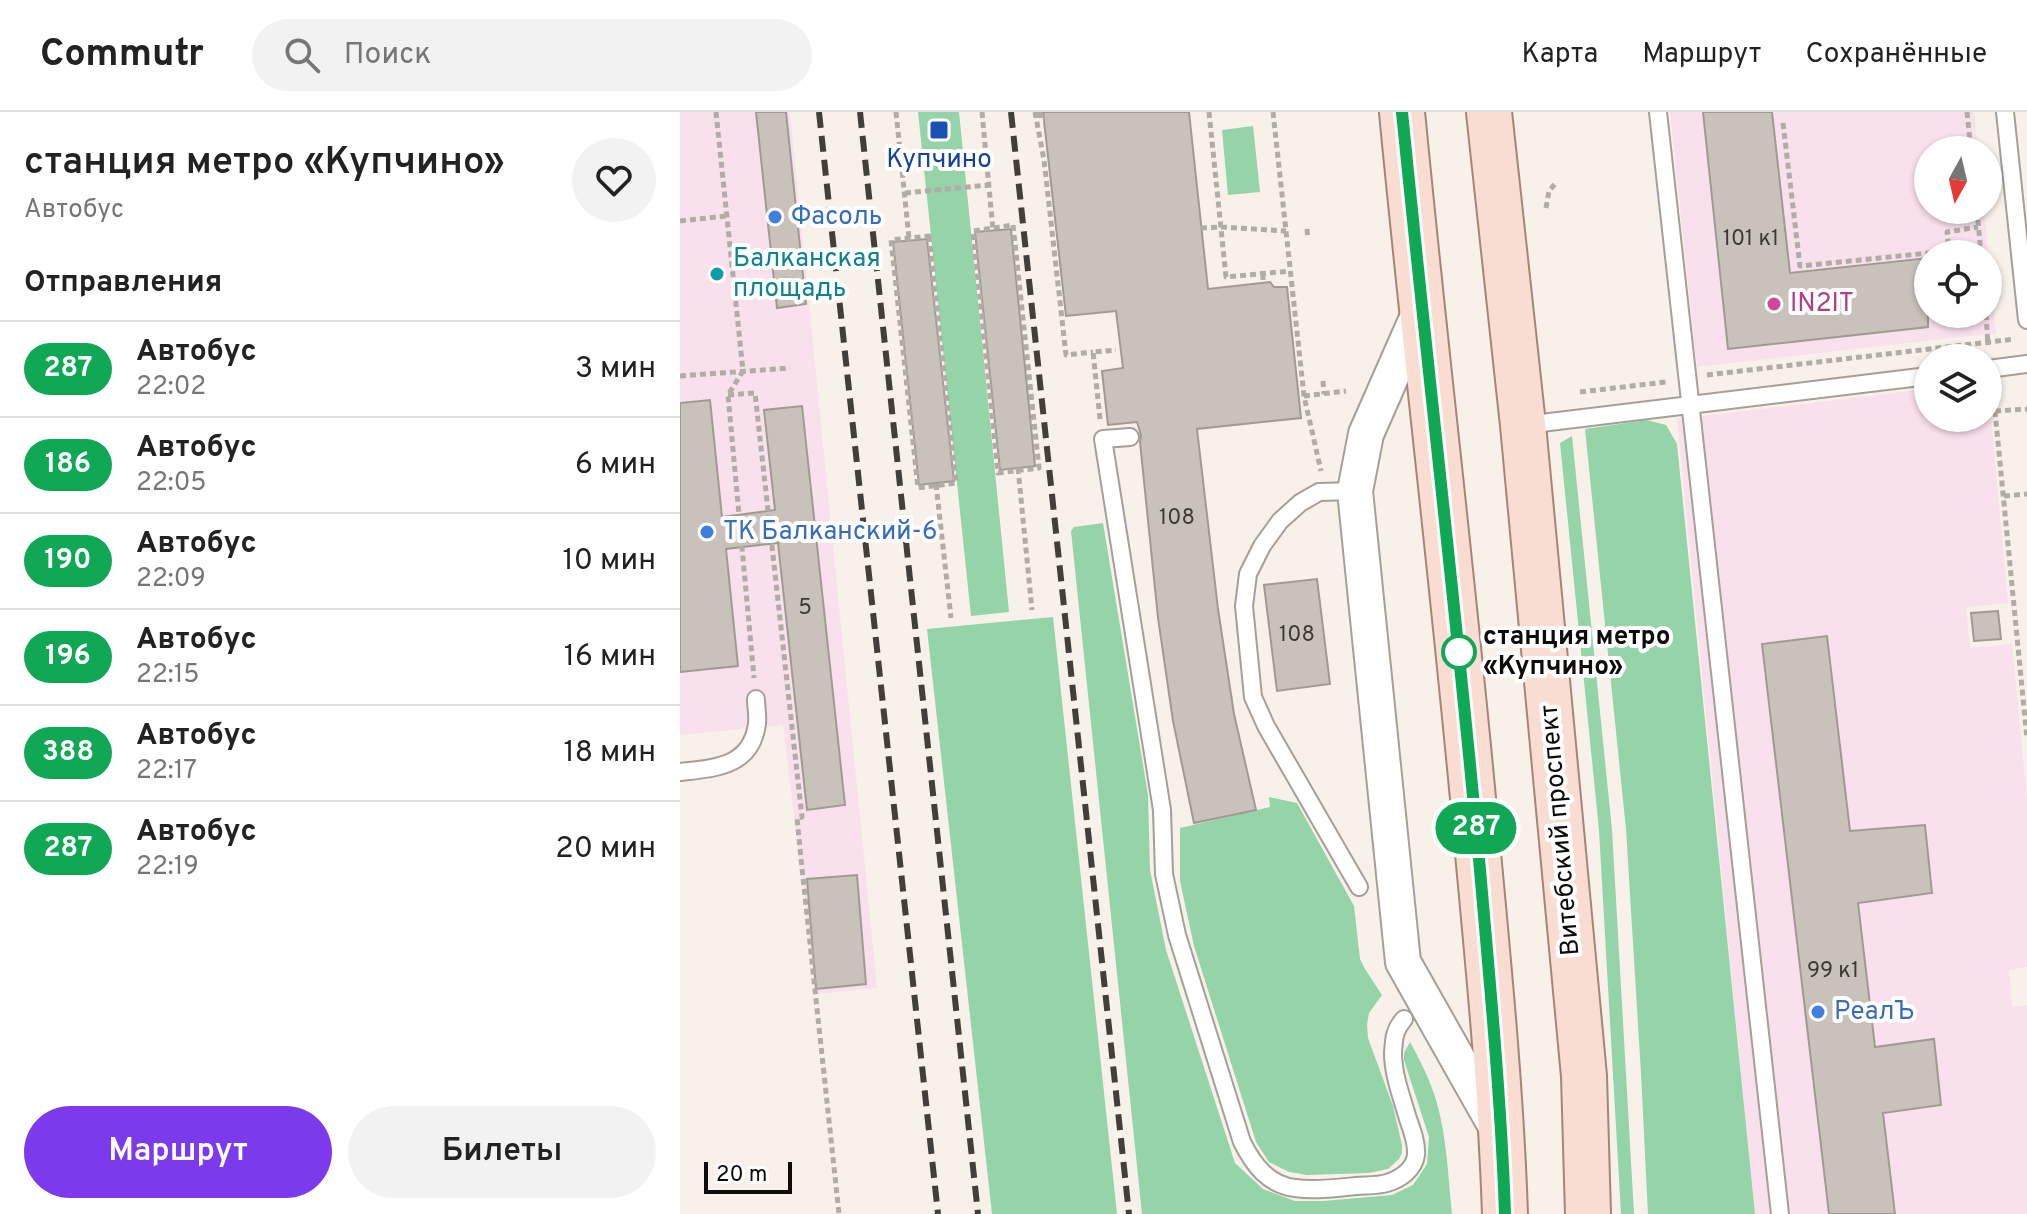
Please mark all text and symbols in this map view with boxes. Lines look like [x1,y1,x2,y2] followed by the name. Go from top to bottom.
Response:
[252,19,812,91] search box
[40,31,204,80] text: Commutr
[280,33,324,77] icon: search
[344,37,431,74] text: Поиск
[1522,37,1598,73] text: Карта
[1642,37,1761,73] text: Маршрут
[1805,37,1987,73] text: Сохранённые
[928,119,950,141] marker: Купчино
[1914,136,2002,224] north arrow
[1914,136,2002,432] map controls
[572,138,656,222] button: heart
[24,139,505,188] text: станция метро «Купчино»
[886,144,992,177] place label: Купчино
[24,194,124,227] text: Автобус
[791,201,882,234] place label: Фасоль
[766,208,784,226] marker: Фасоль
[1723,226,1779,253] house number: 101 к1
[1914,240,2002,328] button: locate
[733,243,881,306] place label: Балканская площадь
[24,265,222,302] text: Отправления
[708,265,726,283] marker: Балканская площадь
[1790,288,1854,321] place label: IN2IT
[1765,295,1783,313] marker: IN2IT
[136,334,257,371] text: Автобус
[1914,344,2002,432] button: layers
[43,351,93,387] text: 287
[575,351,656,388] text: 3 мин
[136,371,206,404] text: 22:02
[136,430,257,467] text: Автобус
[45,447,91,483] text: 186
[575,447,656,484] text: 6 мин
[136,467,207,500] text: 22:05
[1159,505,1195,532] house number: 108
[723,516,937,549] place label: ТК Балканский-6
[698,523,716,541] marker: ТК Балканский-6
[136,526,257,563] text: Автобус
[45,543,91,579] text: 190
[563,543,656,580] text: 10 мин
[136,563,206,596] text: 22:09
[798,595,812,622] house number: 5
[1483,621,1670,684] place label: станция метро «Купчино»
[136,622,257,659] text: Автобус
[1279,622,1315,649] house number: 108
[1442,635,1476,669] marker: станция метро «Купчино»
[45,639,91,675] text: 196
[564,639,656,676] text: 16 мин
[136,659,200,692] text: 22:15
[1534,703,1588,957] street label: Витебский проспект
[136,718,257,755] text: Автобус
[42,735,94,771] text: 388
[563,735,656,772] text: 18 мин
[136,755,197,788] text: 22:17
[1430,802,1522,854] line badge: 287
[1451,810,1501,846] text: 287
[136,814,257,851] text: Автобус
[43,831,93,867] text: 287
[555,831,656,868] text: 20 мин
[136,851,199,884] text: 22:19
[1807,958,1859,985] house number: 99 к1
[1834,996,1915,1029] place label: РеалЪ
[1809,1003,1827,1021] marker: РеалЪ
[24,1106,332,1198] button: Маршрут
[348,1106,656,1198] button: Билеты
[704,1158,792,1194] scale bar
[716,1162,767,1189] text: 20 m

